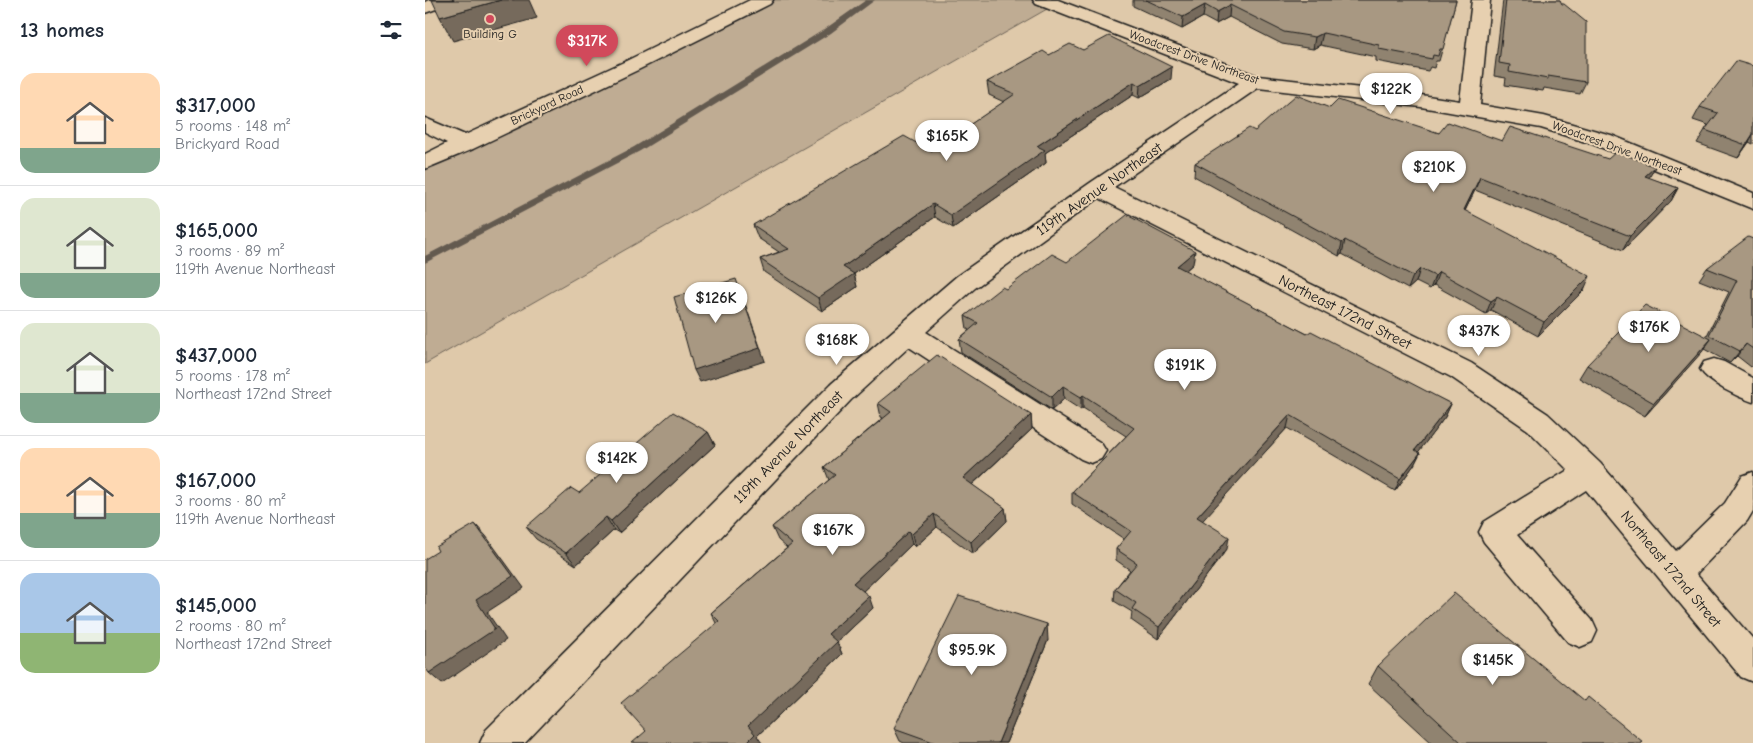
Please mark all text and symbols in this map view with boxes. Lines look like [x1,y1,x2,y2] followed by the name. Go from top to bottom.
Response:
[484,13,496,25] marker: Building G
[377,16,405,44] icon: filters
[20,18,104,42] text: 13 homes
[552,24,622,67] pin: $317K
[463,27,517,41] place label: Building G
[1127,27,1261,87] street label: Woodcrest Drive Northeast
[567,32,607,50] text: $317K
[1356,72,1426,115] pin: $122K
[1371,80,1411,98] text: $122K
[508,82,586,128] street label: Brickyard Road
[60,93,120,153] icon: home
[175,93,256,117] text: $317,000
[175,117,290,135] text: 5 rooms · 148 m²
[1550,118,1684,178] street label: Woodcrest Drive Northeast
[912,120,982,162] pin: $165K
[926,127,968,145] text: $165K
[175,135,280,153] text: Brickyard Road
[1033,138,1166,239] street label: 119th Avenue Northeast
[1399,150,1469,193] pin: $210K
[1413,158,1455,176] text: $210K
[60,218,120,278] icon: home
[175,218,258,242] text: $165,000
[175,242,284,260] text: 3 rooms · 89 m²
[175,260,335,278] text: 119th Avenue Northeast
[1276,271,1415,354] street label: Northeast 172nd Street
[681,282,751,324] pin: $126K
[695,289,737,307] text: $126K
[1614,310,1684,353] pin: $176K
[1444,314,1514,357] pin: $437K
[1629,318,1669,336] text: $176K
[1458,322,1500,340] text: $437K
[802,324,872,366] pin: $168K
[816,331,858,349] text: $168K
[60,343,120,403] icon: home
[175,343,257,367] text: $437,000
[1150,348,1220,391] pin: $191K
[1165,356,1205,374] text: $191K
[175,367,290,385] text: 5 rooms · 178 m²
[175,385,331,403] text: Northeast 172nd Street
[730,386,847,507] street label: 119th Avenue Northeast
[582,442,652,484] pin: $142K
[597,449,637,467] text: $142K
[60,468,120,528] icon: home
[175,468,256,492] text: $167,000
[175,492,285,510] text: 3 rooms · 80 m²
[1617,507,1725,631] street label: Northeast 172nd Street
[175,510,335,528] text: 119th Avenue Northeast
[798,514,868,556] pin: $167K
[813,521,853,539] text: $167K
[60,593,120,653] icon: home
[175,593,257,617] text: $145,000
[175,617,286,635] text: 2 rooms · 80 m²
[931,634,1013,676] pin: $95.9K
[175,635,331,653] text: Northeast 172nd Street
[949,641,995,659] text: $95.9K
[1458,644,1528,686] pin: $145K
[1473,651,1513,669] text: $145K

